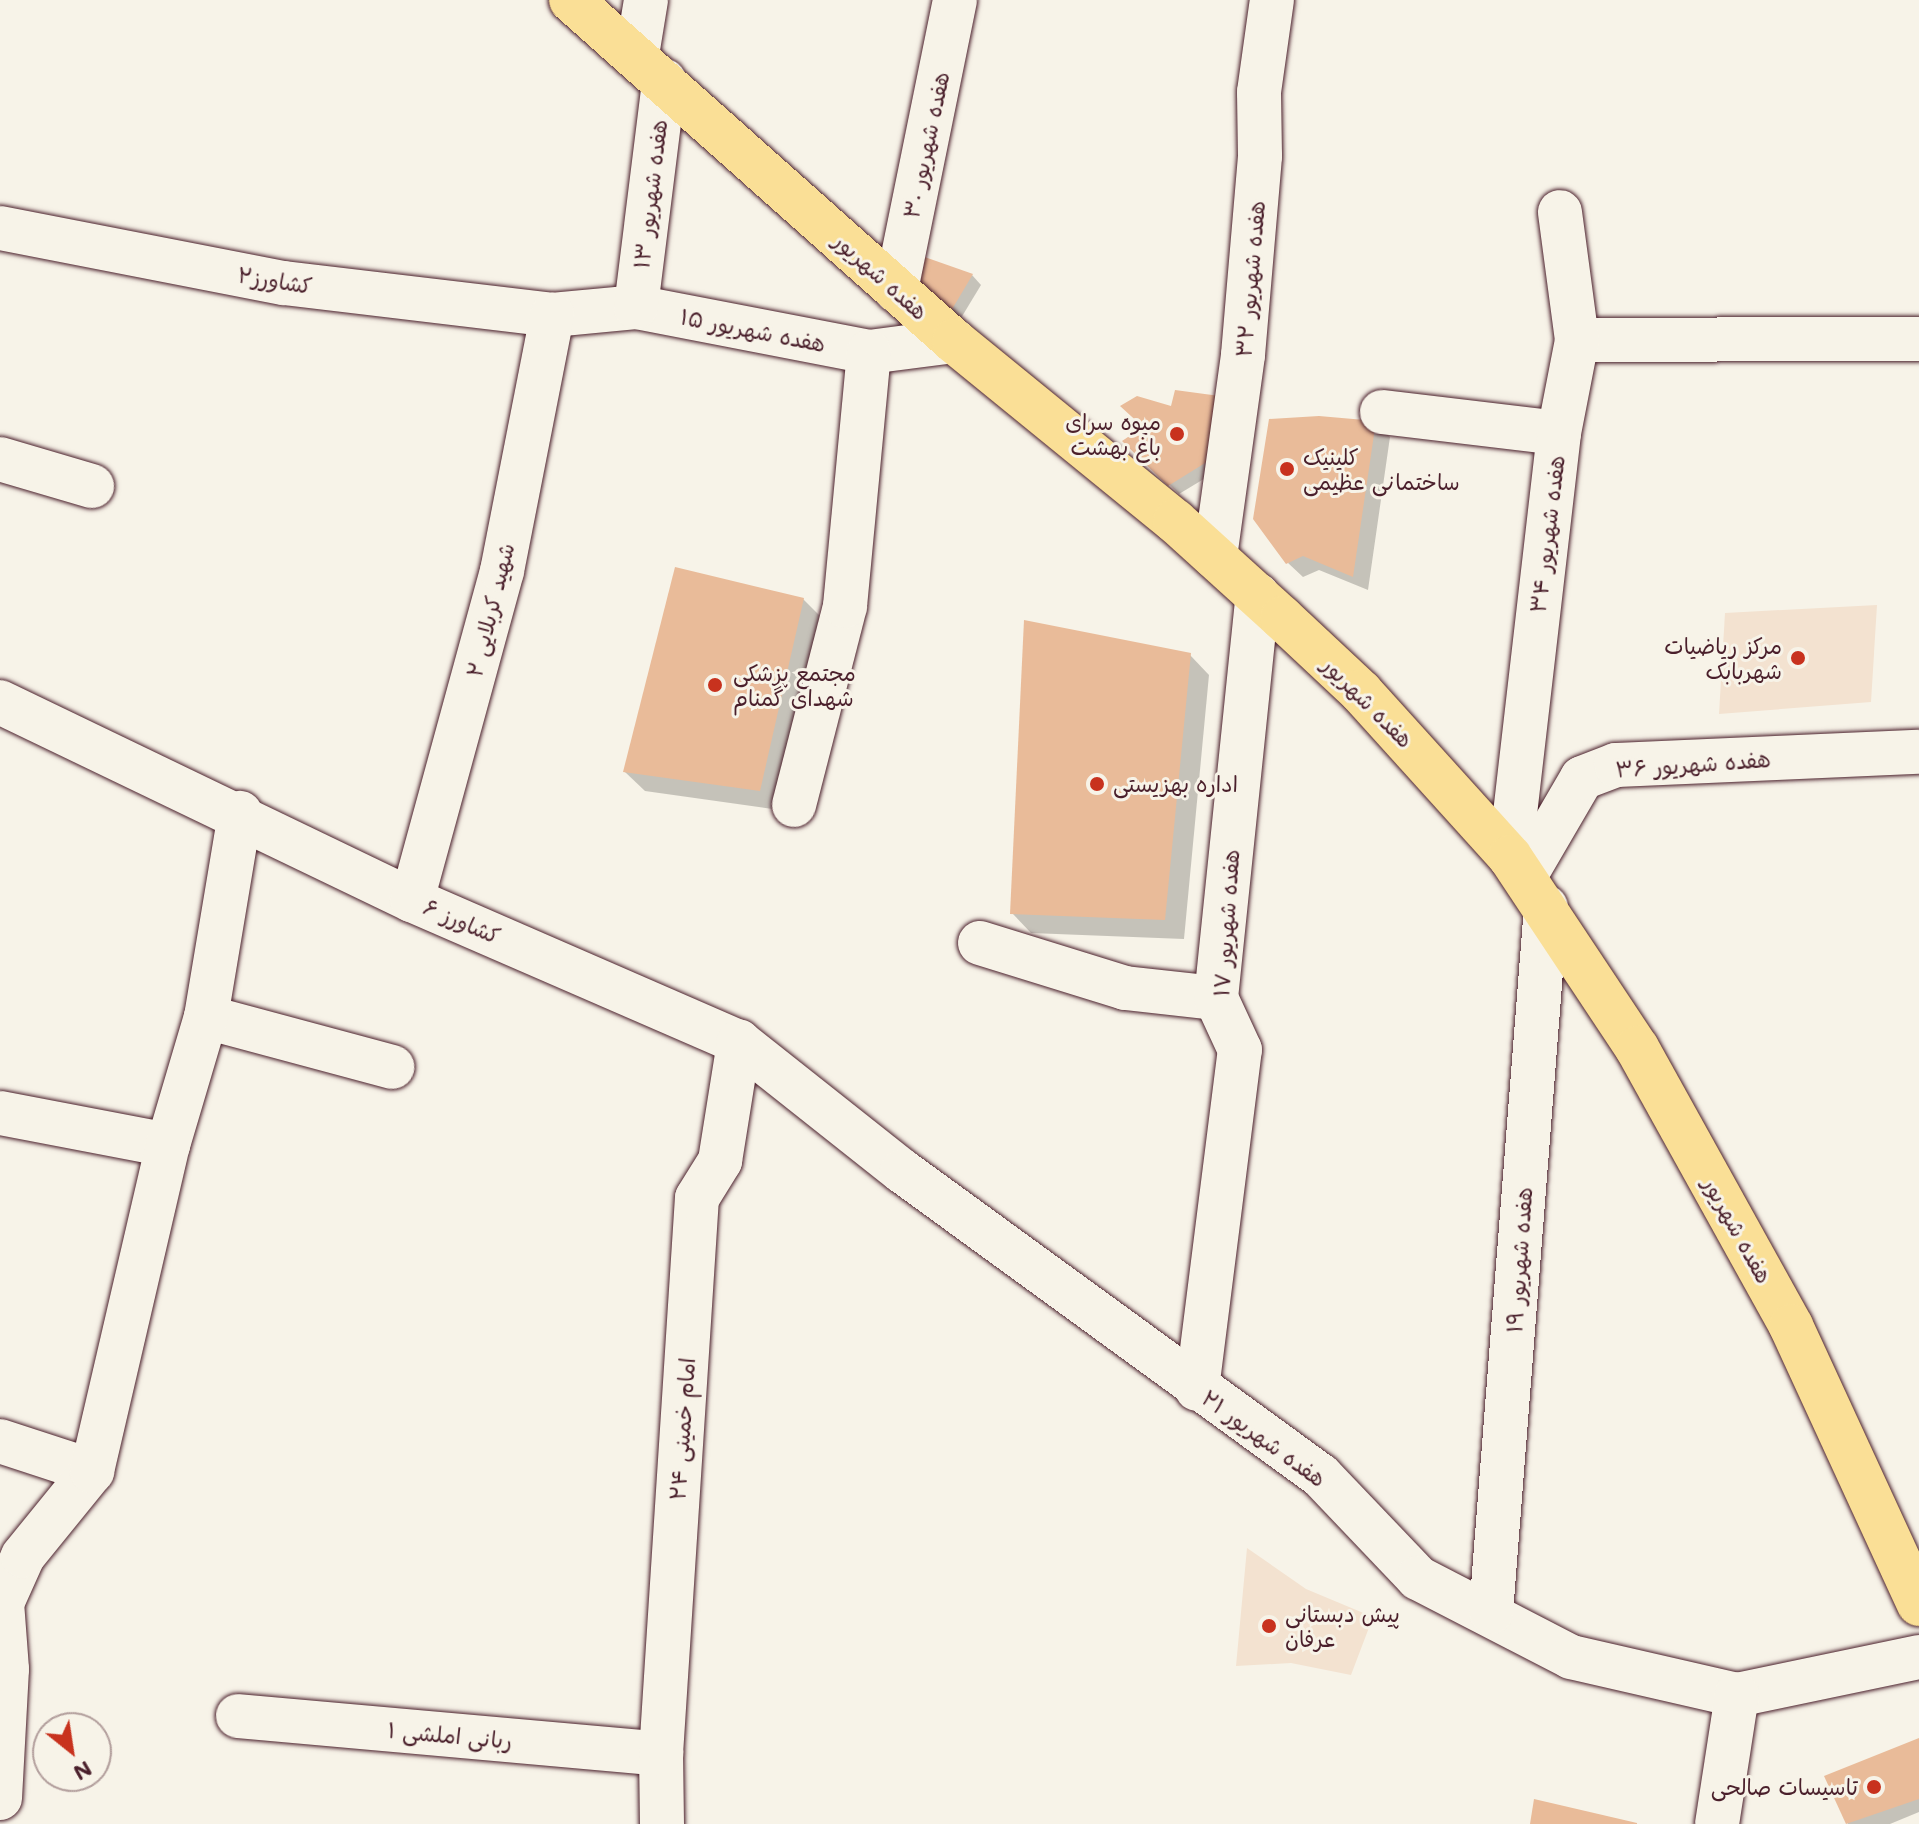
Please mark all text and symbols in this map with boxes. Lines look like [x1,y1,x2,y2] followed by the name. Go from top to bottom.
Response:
[898,69,954,221] street label: هفده شهریور ۳۰
[628,118,672,270] street label: هفده شهریور ۱۳
[1230,200,1270,358] street label: هفده شهریور ۳۲
[829,227,933,325] street label: هفده شهریور
[236,261,314,299] street label: کشاورز۲
[678,303,828,357] street label: هفده شهریور ۱۵
[1065,408,1161,460] place label: میوه سرای باغ بهشت
[1168,425,1186,443] marker: میوه سرای باغ بهشت
[1303,443,1460,494] place label: کلینیک ساختمانی عظیمی
[1524,454,1570,614] street label: هفده شهریور ۳۴
[1278,460,1296,478] marker: کلینیک ساختمانی عظیمی
[461,540,519,680] street label: شهید کربلایی ۲
[1664,632,1782,684] place label: مرکز ریاضیات شهربابک
[1789,649,1807,667] marker: مرکز ریاضیات شهربابک
[1317,651,1419,753] street label: هفده شهریور
[733,659,856,710] place label: مجتمع پزشکی شهدای گمنام
[704,674,726,696] marker: مجتمع پزشکی شهدای گمنام
[1614,745,1772,783] street label: هفده شهریور ۳۶
[1113,771,1238,797] place label: اداره بهزیستی
[1088,775,1106,793] marker: اداره بهزیستی
[1208,848,1244,998] street label: هفده شهریور ۱۷
[420,893,504,949] street label: کشاورز ۶
[1698,1172,1778,1288] street label: هفده شهریور
[1501,1186,1537,1334] street label: هفده شهریور ۱۹
[664,1357,700,1501] street label: امام خمینی ۲۴
[1197,1384,1331,1492] street label: هفده شهریور ۲۱
[1285,1600,1400,1652] place label: پیش دبستانی عرفان
[1260,1617,1278,1635] marker: پیش دبستانی عرفان
[32,1712,112,1792] north arrow
[387,1716,513,1754] street label: ربانی املشی ۱
[69,1755,98,1788] text: N
[1711,1774,1858,1800] place label: تاسیسات صالحی
[1865,1778,1883,1796] marker: تاسیسات صالحی

